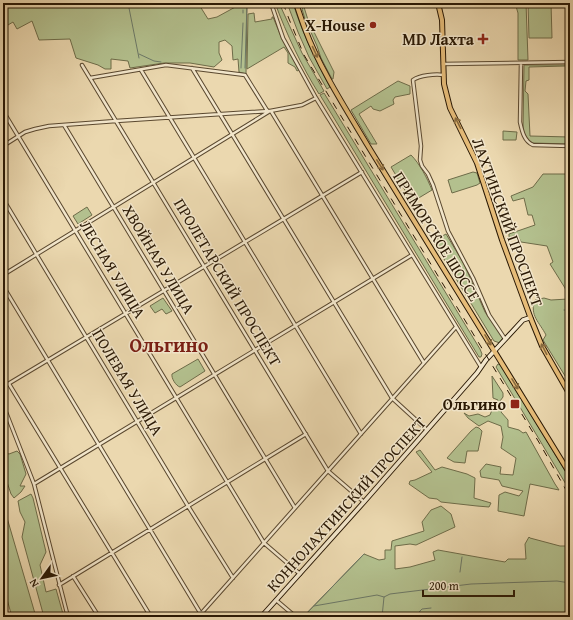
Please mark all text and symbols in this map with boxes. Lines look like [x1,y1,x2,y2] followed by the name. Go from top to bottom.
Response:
[306,13,365,37] place label: X-House
[368,20,378,30] marker: X-House
[402,27,475,51] place label: MD Лахта
[477,33,489,45] marker: MD Лахта
[312,46,320,58] one-way arrow
[453,118,461,130] one-way arrow
[466,134,550,310] street label: ЛАХТИНСКИЙ ПРОСПЕКТ
[376,159,384,170] one-way arrow
[387,166,487,306] street label: ПРИМОРСКОЕ ШОССЕ
[168,193,288,371] street label: ПРОЛЕТАРСКИЙ ПРОСПЕКТ
[117,200,201,318] street label: ХВОЙНАЯ УЛИЦА
[74,215,152,323] street label: ЛЕСНАЯ УЛИЦА
[87,324,170,440] street label: ПОЛЕВАЯ УЛИЦА
[130,330,209,359] district label: Ольгино
[484,334,492,346] one-way arrow
[540,343,547,355] one-way arrow
[511,378,519,390] one-way arrow
[443,392,506,416] place label: Ольгино
[509,398,521,410] marker: Ольгино
[261,411,431,597] street label: КОННОЛАХТИНСКИЙ ПРОСПЕКТ
[22,558,62,598] north arrow
[423,572,514,598] scale bar
[25,575,42,591] text: N
[429,577,459,594] text: 200 m

